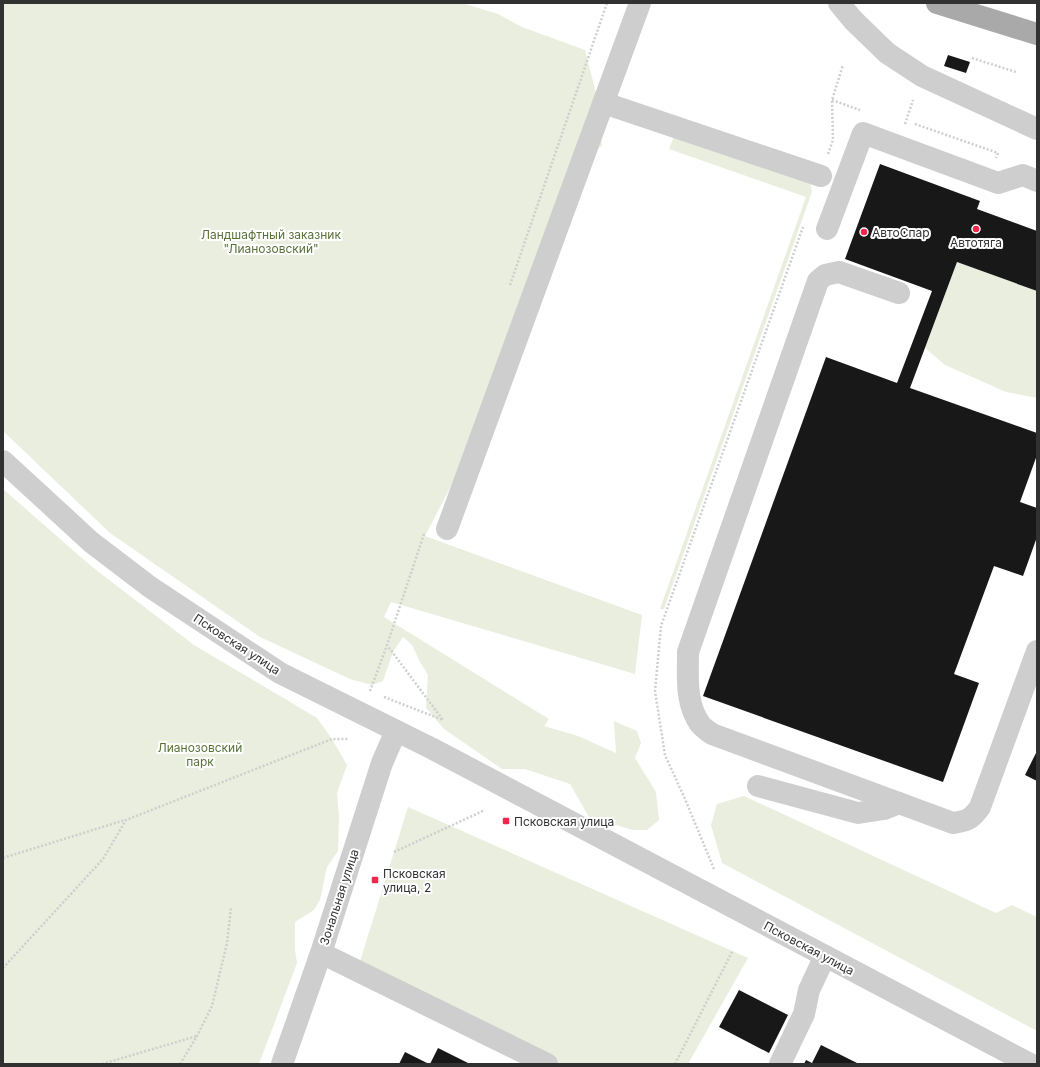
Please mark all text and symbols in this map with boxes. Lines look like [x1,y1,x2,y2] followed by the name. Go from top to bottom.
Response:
[971,224,981,234] marker: Автотяга
[872,225,930,240] place label: АвтоСпар
[201,227,341,256] park label: Ландшафтный заказник "Лианозовский"
[859,227,869,237] marker: АвтоСпар
[950,235,1002,250] place label: Автотяга
[191,610,283,678] street label: Псковская улица
[158,740,242,769] park label: Лианозовский парк
[514,814,614,829] place label: Псковская улица
[501,816,511,826] marker: Псковская улица
[316,847,362,947] street label: Зональная улица
[383,866,446,895] place label: Псковская улица, 2
[370,875,380,885] marker: Псковская улица, 2
[761,918,857,978] street label: Псковская улица

